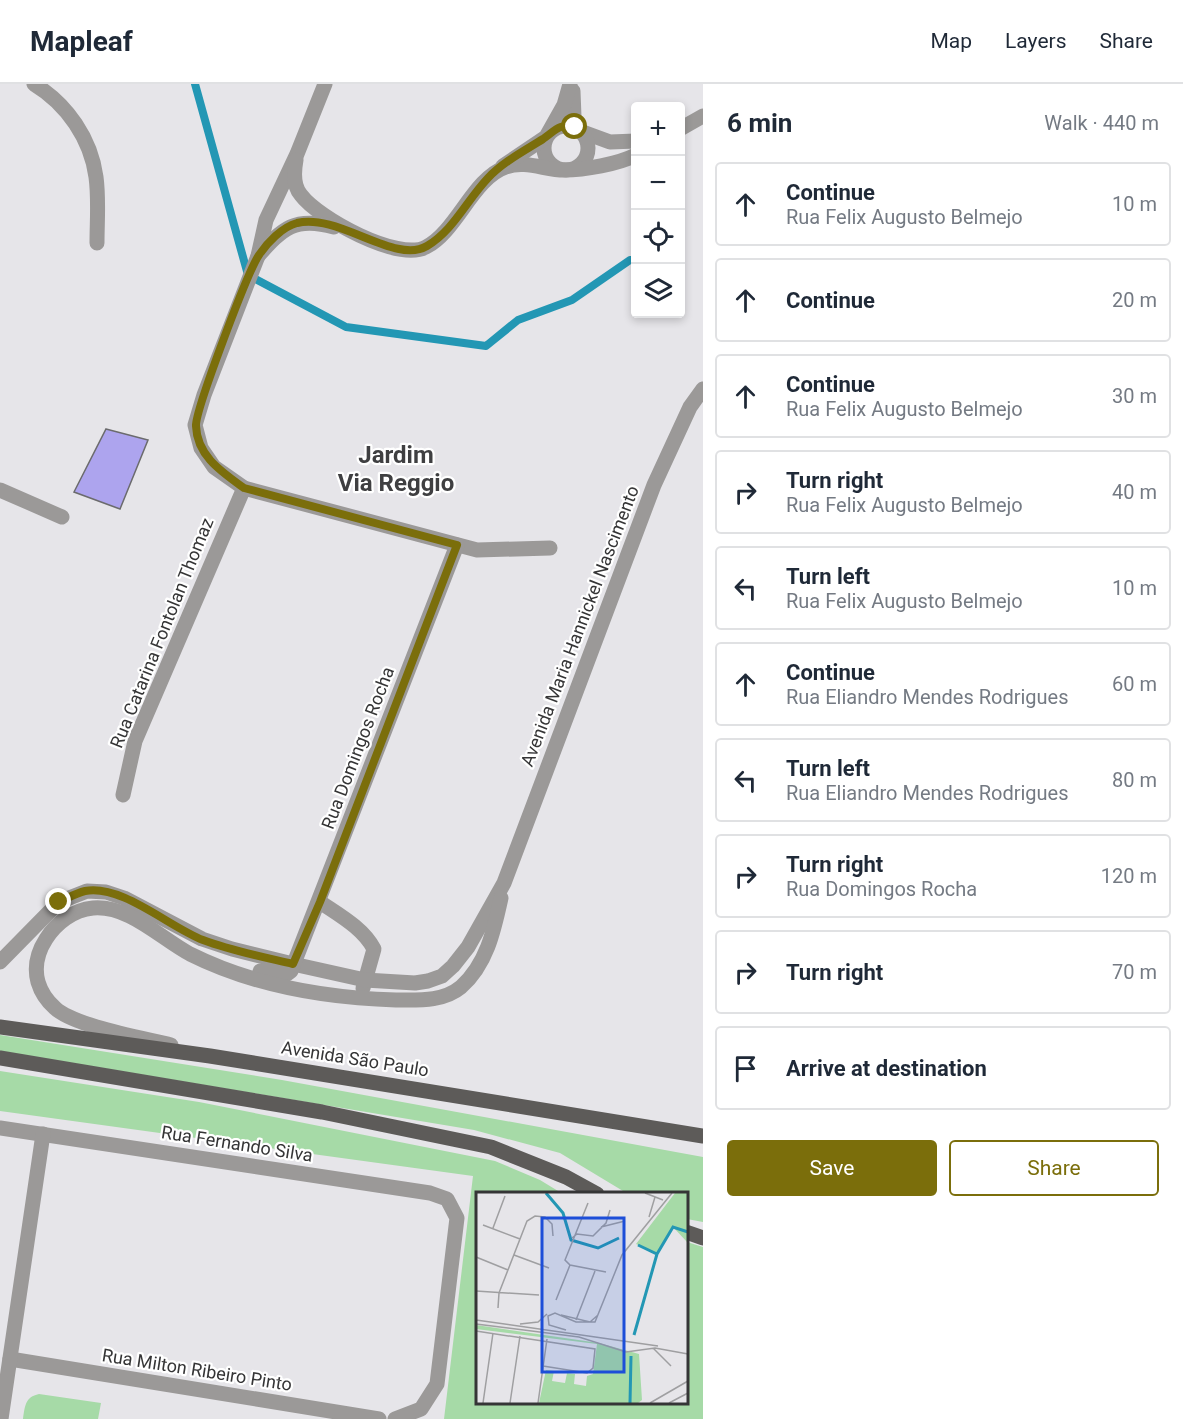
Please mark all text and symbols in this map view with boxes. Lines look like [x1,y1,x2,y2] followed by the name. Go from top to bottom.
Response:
[30,25,133,58] text: Mapleaf
[930,29,972,53] text: Map
[1005,29,1066,53] text: Layers
[1099,29,1153,53] text: Share
[631,102,685,318] map controls
[631,102,685,156] button: +
[727,108,792,138] text: 6 min
[1044,111,1159,135] text: Walk · 440 m
[561,113,587,139] route start
[631,156,685,210] button: −
[786,180,875,205] text: Continue
[729,188,762,221] icon: ahead
[1112,192,1157,216] text: 10 m
[786,205,1023,229] text: Rua Felix Augusto Belmejo
[631,210,685,264] button: locate
[631,264,685,318] button: layers
[729,284,762,317] icon: ahead
[786,288,875,313] text: Continue
[1112,288,1157,312] text: 20 m
[786,372,875,397] text: Continue
[729,380,762,413] icon: ahead
[1112,384,1157,408] text: 30 m
[786,397,1023,421] text: Rua Felix Augusto Belmejo
[338,441,454,497] district label: Jardim Via Reggio
[786,468,883,493] text: Turn right
[729,476,762,509] icon: right
[1112,480,1157,504] text: 40 m
[516,482,643,769] street label: Avenida Maria Hannickel Nascimento
[786,493,1023,517] text: Rua Felix Augusto Belmejo
[106,514,218,751] street label: Rua Catarina Fontolan Thomaz
[786,564,870,589] text: Turn left
[729,572,762,605] icon: left
[1112,576,1157,600] text: 10 m
[786,589,1023,613] text: Rua Felix Augusto Belmejo
[786,660,875,685] text: Continue
[317,664,398,832] street label: Rua Domingos Rocha
[729,668,762,701] icon: ahead
[1112,672,1157,696] text: 60 m
[786,685,1069,709] text: Rua Eliandro Mendes Rodrigues
[786,756,870,781] text: Turn left
[729,764,762,797] icon: left
[1112,768,1157,792] text: 80 m
[786,781,1069,805] text: Rua Eliandro Mendes Rodrigues
[786,852,883,877] text: Turn right
[729,860,762,893] icon: right
[1101,864,1157,888] text: 120 m
[786,877,977,901] text: Rua Domingos Rocha
[45,888,71,914] route end
[729,956,762,989] icon: right
[786,960,883,985] text: Turn right
[1112,960,1157,984] text: 70 m
[280,1036,430,1081] street label: Avenida São Paulo
[729,1052,762,1085] icon: arrive
[786,1056,987,1081] text: Arrive at destination
[160,1121,314,1166] street label: Rua Fernando Silva
[727,1140,937,1196] button: Save
[949,1140,1159,1196] button: Share
[476,1192,688,1404] inset map
[101,1344,294,1395] street label: Rua Milton Ribeiro Pinto

